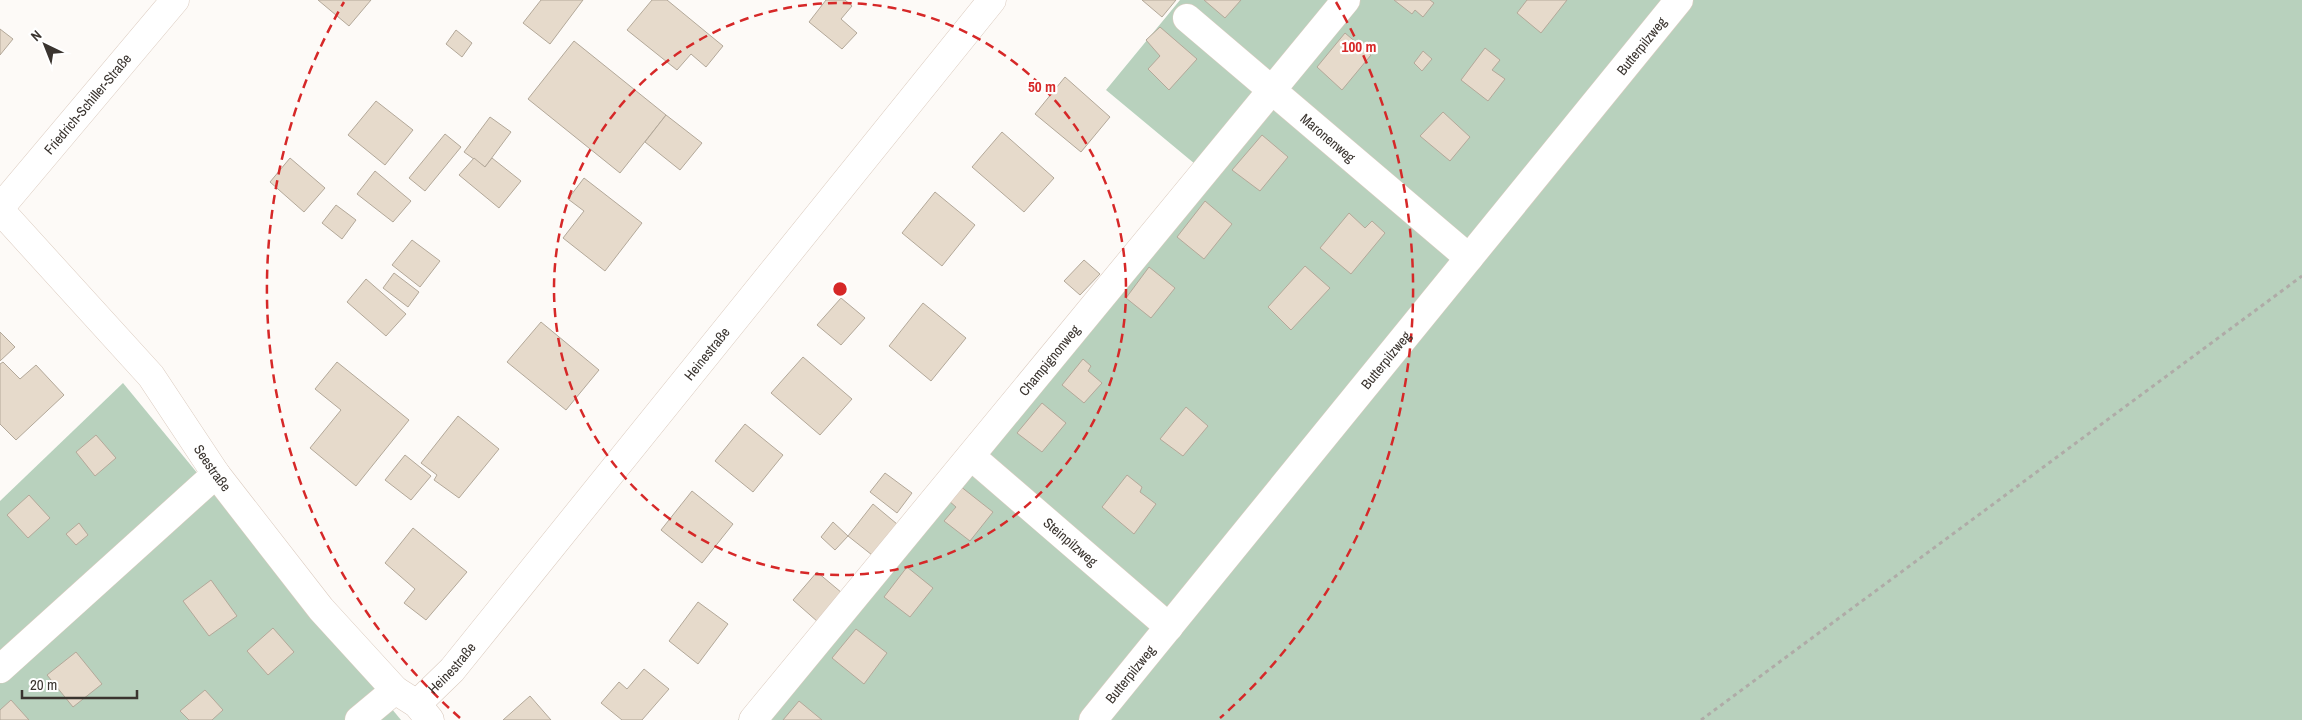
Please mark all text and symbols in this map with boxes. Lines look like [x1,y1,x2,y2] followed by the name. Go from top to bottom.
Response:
[1613,13,1671,79] street label: Butterpilzweg
[20,20,70,70] north arrow
[27,26,45,45] text: N
[1342,36,1376,57] text: 100 m
[40,50,135,158] street label: Friedrich-Schiller-Straße
[1028,76,1056,97] text: 50 m
[1297,110,1359,167] street label: Maronenweg
[831,280,849,298] centre of rings
[1015,321,1084,400] street label: Champignonweg
[680,323,734,384] street label: Heinestraße
[1357,327,1415,393] street label: Butterpilzweg
[190,441,235,495] street label: Seestraße
[1040,514,1102,571] street label: Steinpilzweg
[424,639,480,698] street label: Heinestraße
[1101,641,1160,707] street label: Butterpilzweg
[22,668,138,700] scale bar
[30,674,57,695] text: 20 m

